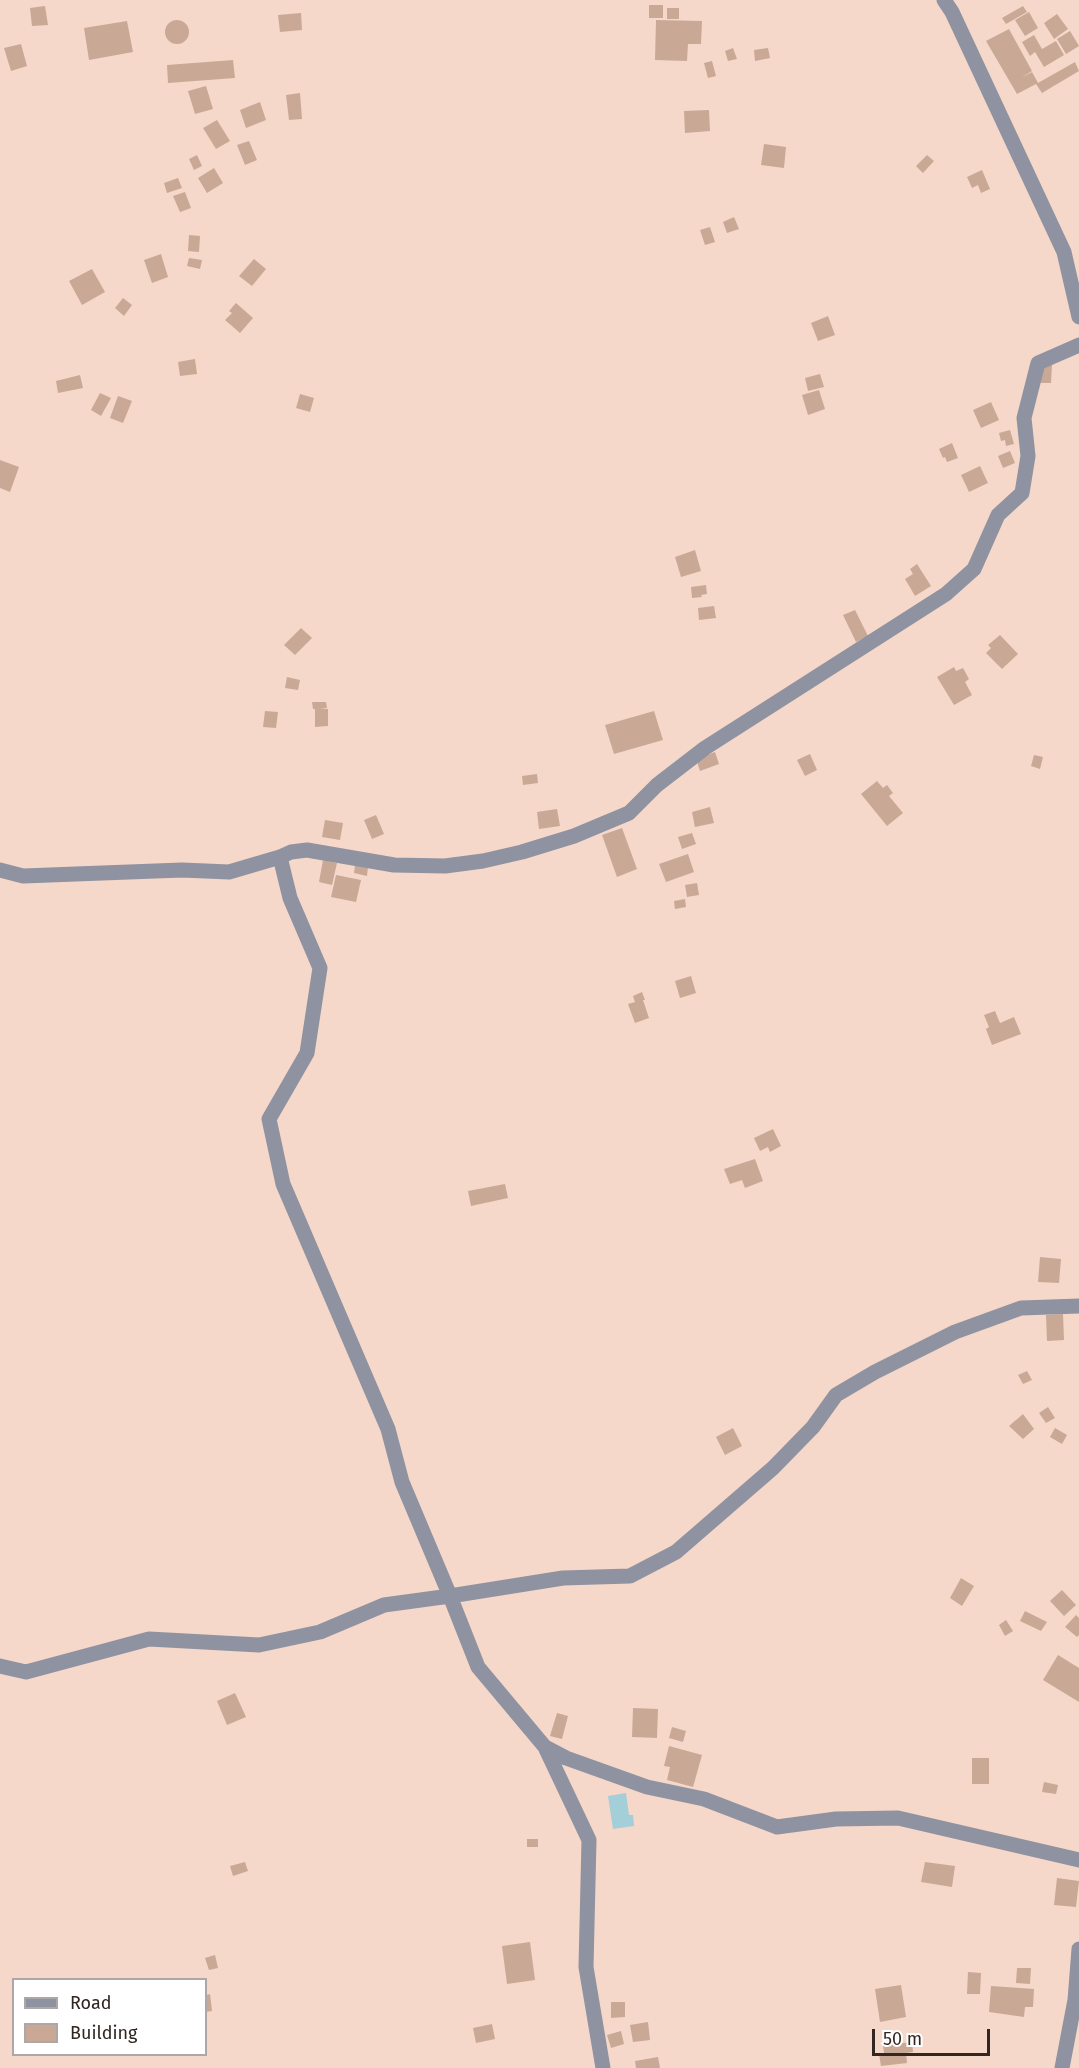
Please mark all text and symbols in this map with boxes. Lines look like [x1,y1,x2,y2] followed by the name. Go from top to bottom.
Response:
[12,1978,207,2056] legend
[70,1992,112,2014] text: Road
[875,2017,994,2055] scale bar
[70,2022,137,2044] text: Building
[883,2028,922,2050] text: 50 m

